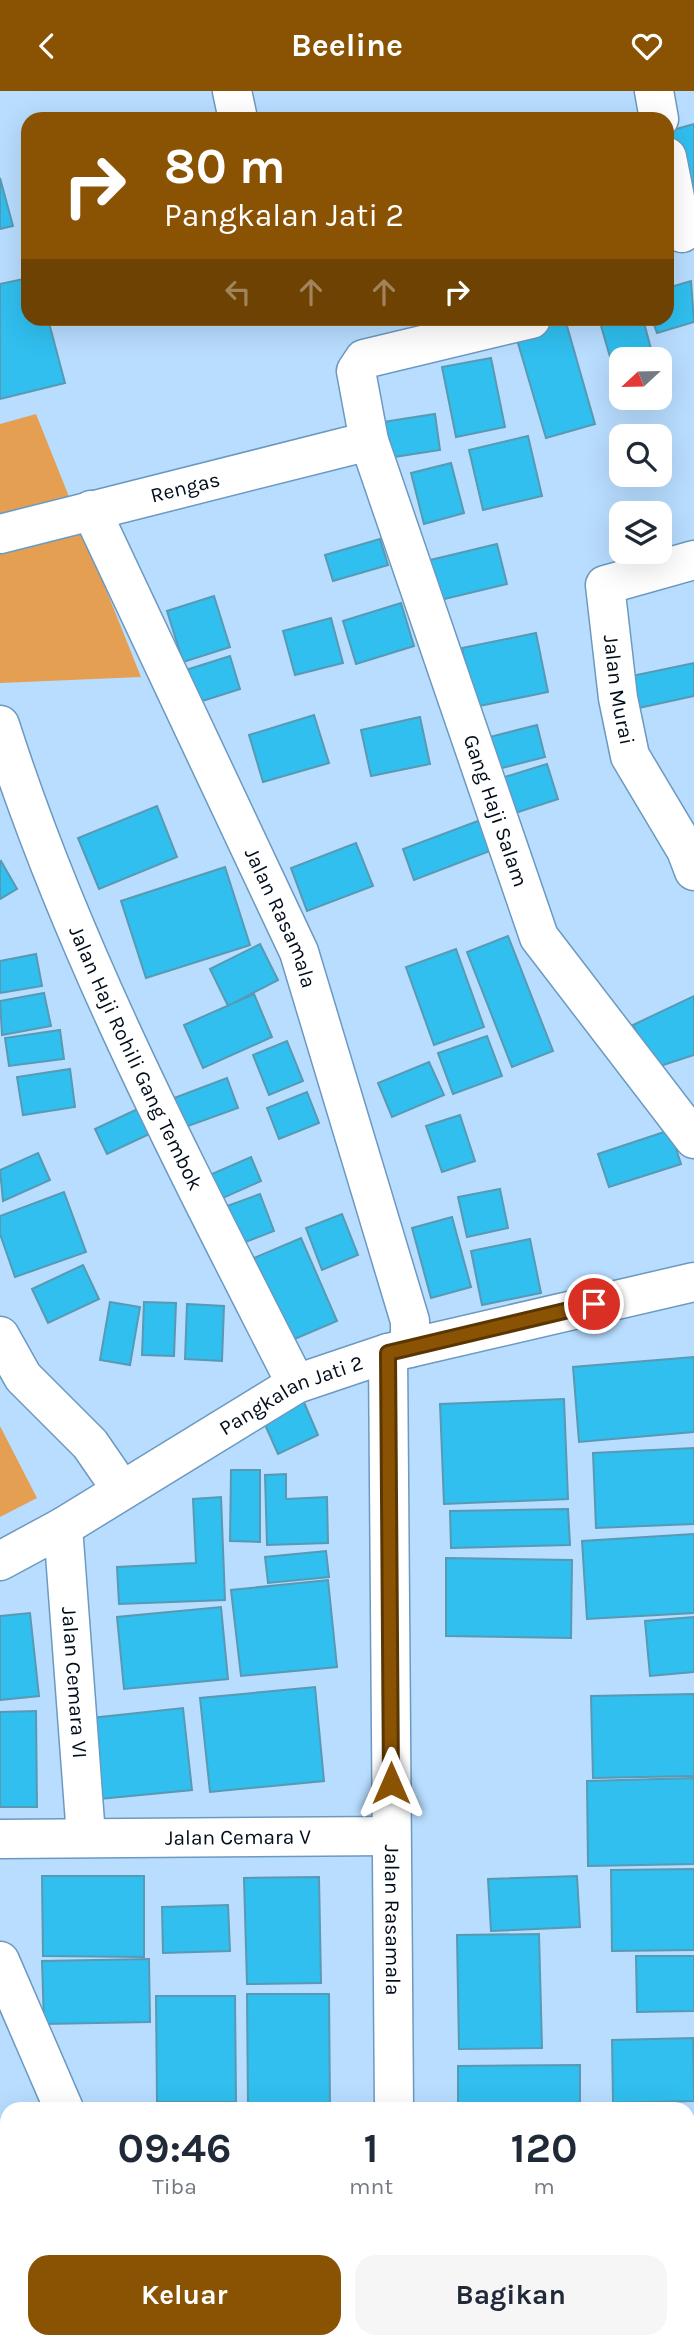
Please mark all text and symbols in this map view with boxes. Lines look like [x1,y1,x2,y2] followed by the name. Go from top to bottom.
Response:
[28,27,66,65] icon: back
[291,27,403,64] text: Beeline
[628,27,666,65] icon: heart
[164,138,286,195] text: 80 m
[49,140,140,231] icon: right
[164,197,404,234] text: Pangkalan Jati 2
[219,273,257,311] icon: left
[292,273,330,311] icon: ahead
[365,273,403,311] icon: ahead
[438,273,476,311] icon: right
[609,347,672,409] north arrow
[609,347,672,564] map controls
[609,424,672,487] button: search
[148,467,222,508] street label: Rengas
[609,501,672,564] button: layers
[599,633,639,747] street label: Jalan Murai
[458,731,533,890] street label: Gang Haji Salam
[240,844,321,991] street label: Jalan Rasamala
[64,922,208,1194] street label: Jalan Haji Rohili Gang Tembok
[564,1274,624,1334] pin
[575,1285,613,1323] icon: arrive
[215,1350,366,1440] street label: Pangkalan Jati 2
[57,1606,92,1759] street label: Jalan Cemara VI
[354,1746,428,1820] position arrow
[165,1825,311,1850] street label: Jalan Cemara V
[380,1844,405,1996] street label: Jalan Rasamala
[118,2123,232,2173] text: 09:46
[364,2123,379,2173] text: 1
[511,2123,578,2173] text: 120
[152,2173,197,2200] text: Tiba
[349,2173,393,2200] text: mnt
[533,2173,555,2200] text: m
[28,2255,341,2335] button: Keluar
[355,2255,667,2335] button: Bagikan

